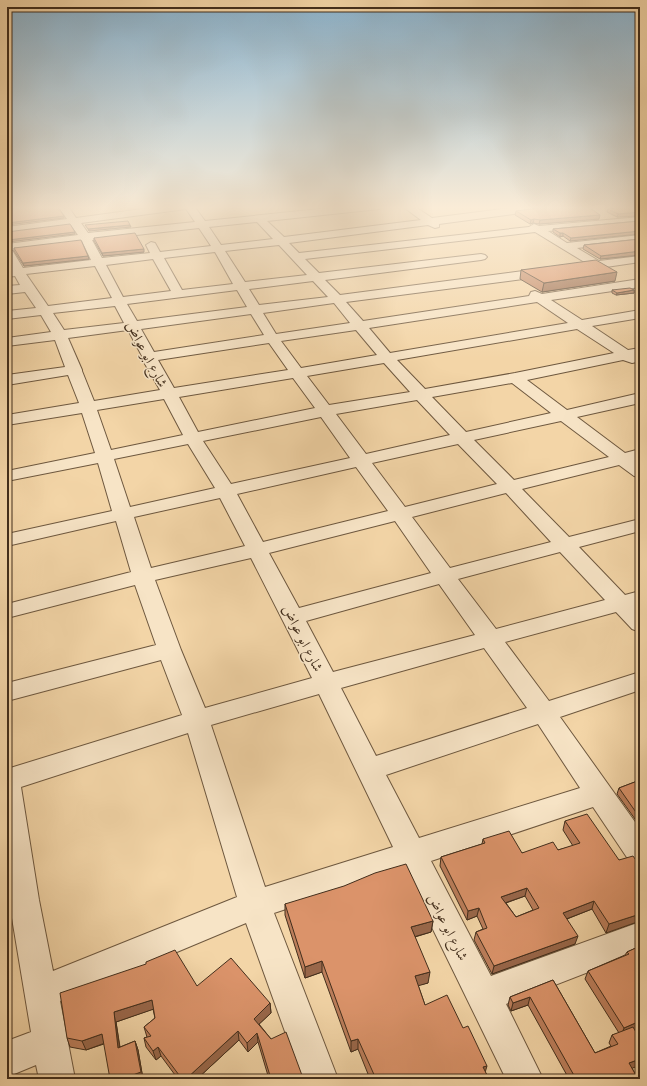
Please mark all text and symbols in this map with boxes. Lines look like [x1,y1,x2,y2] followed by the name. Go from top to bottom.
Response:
[119,317,173,392] street label: شارع ابو عواض
[276,601,328,676] street label: شارع ابو عواض
[421,890,473,965] street label: شارع ابو عواض

